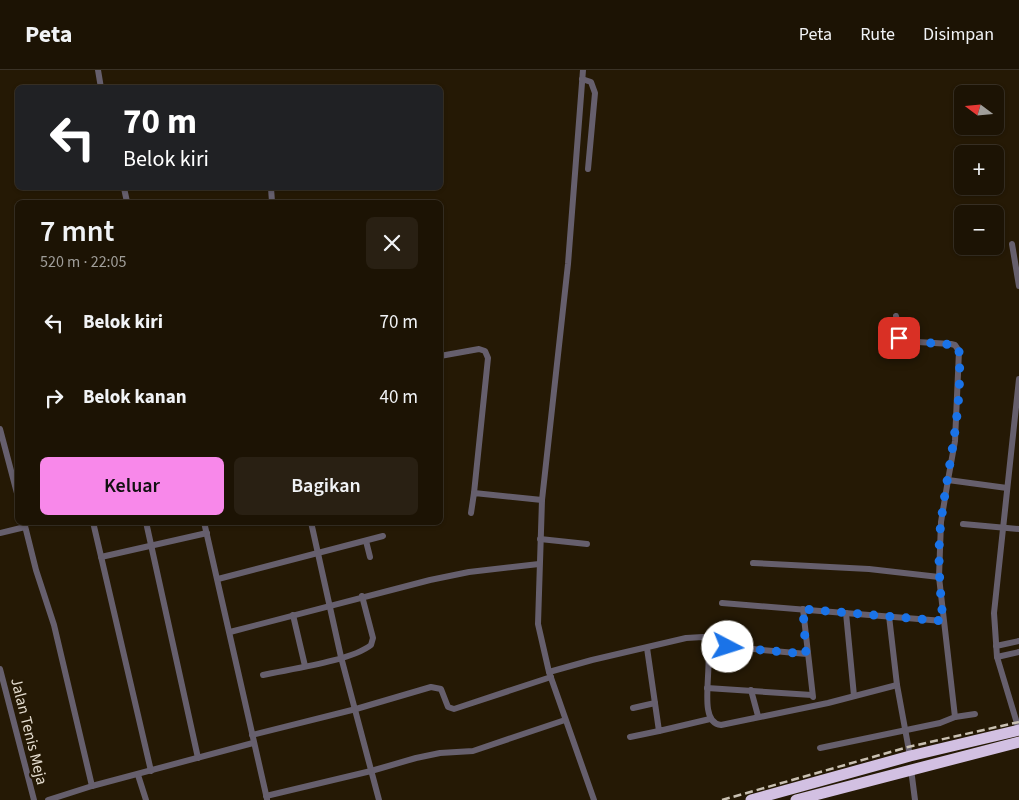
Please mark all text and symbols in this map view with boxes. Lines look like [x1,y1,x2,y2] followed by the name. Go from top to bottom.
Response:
[25,17,72,52] text: Peta
[799,22,832,47] text: Peta
[860,22,895,47] text: Rute
[923,22,994,47] text: Disimpan
[954,85,1004,135] north arrow
[954,85,1004,255] map controls
[123,97,197,147] text: 70 m
[40,105,105,170] icon: left
[123,143,209,175] text: Belok kiri
[954,145,1004,195] button: +
[954,205,1004,255] button: −
[40,210,114,253] text: 7 mnt
[366,217,418,269] button: close
[40,251,127,273] text: 520 m · 22:05
[40,309,68,337] icon: left
[83,309,163,336] text: Belok kiri
[380,309,418,336] text: 70 m
[878,317,920,359] pin
[885,324,913,352] icon: arrive
[40,384,68,412] icon: right
[83,384,187,411] text: Belok kanan
[380,384,418,411] text: 40 m
[40,457,224,515] button: Keluar
[234,457,418,515] button: Bagikan
[701,620,753,672] position arrow
[5,675,53,787] street label: Jalan Tenis Meja

